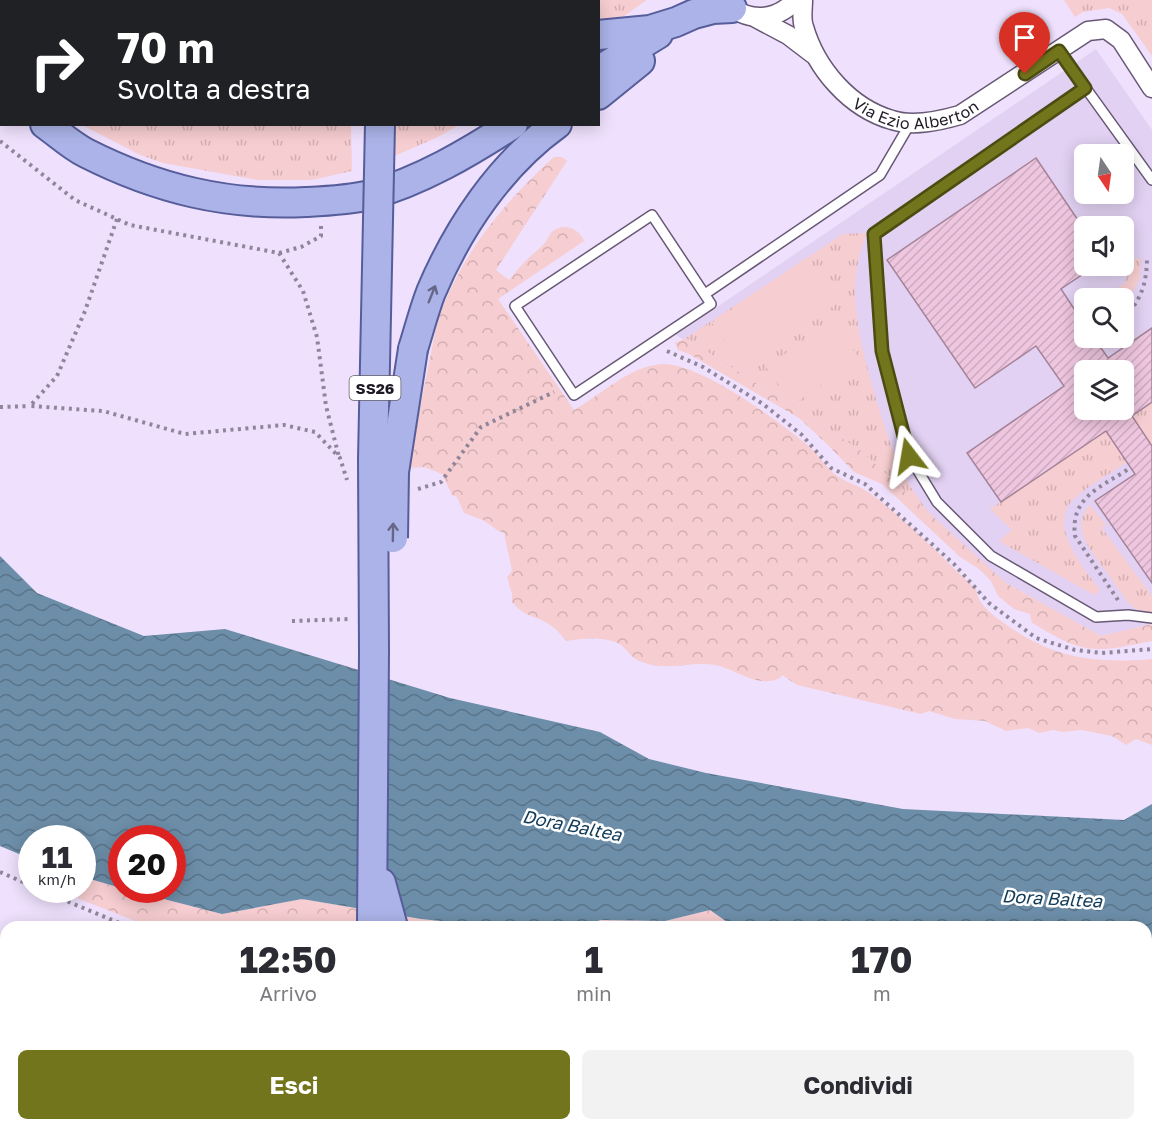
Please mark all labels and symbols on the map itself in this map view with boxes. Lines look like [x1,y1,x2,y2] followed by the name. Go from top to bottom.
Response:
[999,12,1050,74] pin
[850,87,982,109] street label: Via Ezio Alberton
[849,93,982,133] text: Via Ezio Alberton
[1074,144,1134,204] north arrow
[427,285,438,303] one-way arrow
[350,376,400,400] road number: SS26
[877,424,941,488] position arrow
[387,523,398,543] one-way arrow
[521,805,624,846] water label: Dora Baltea
[108,825,186,903] speed limit sign: 20
[1001,884,1104,912] water label: Dora Baltea

